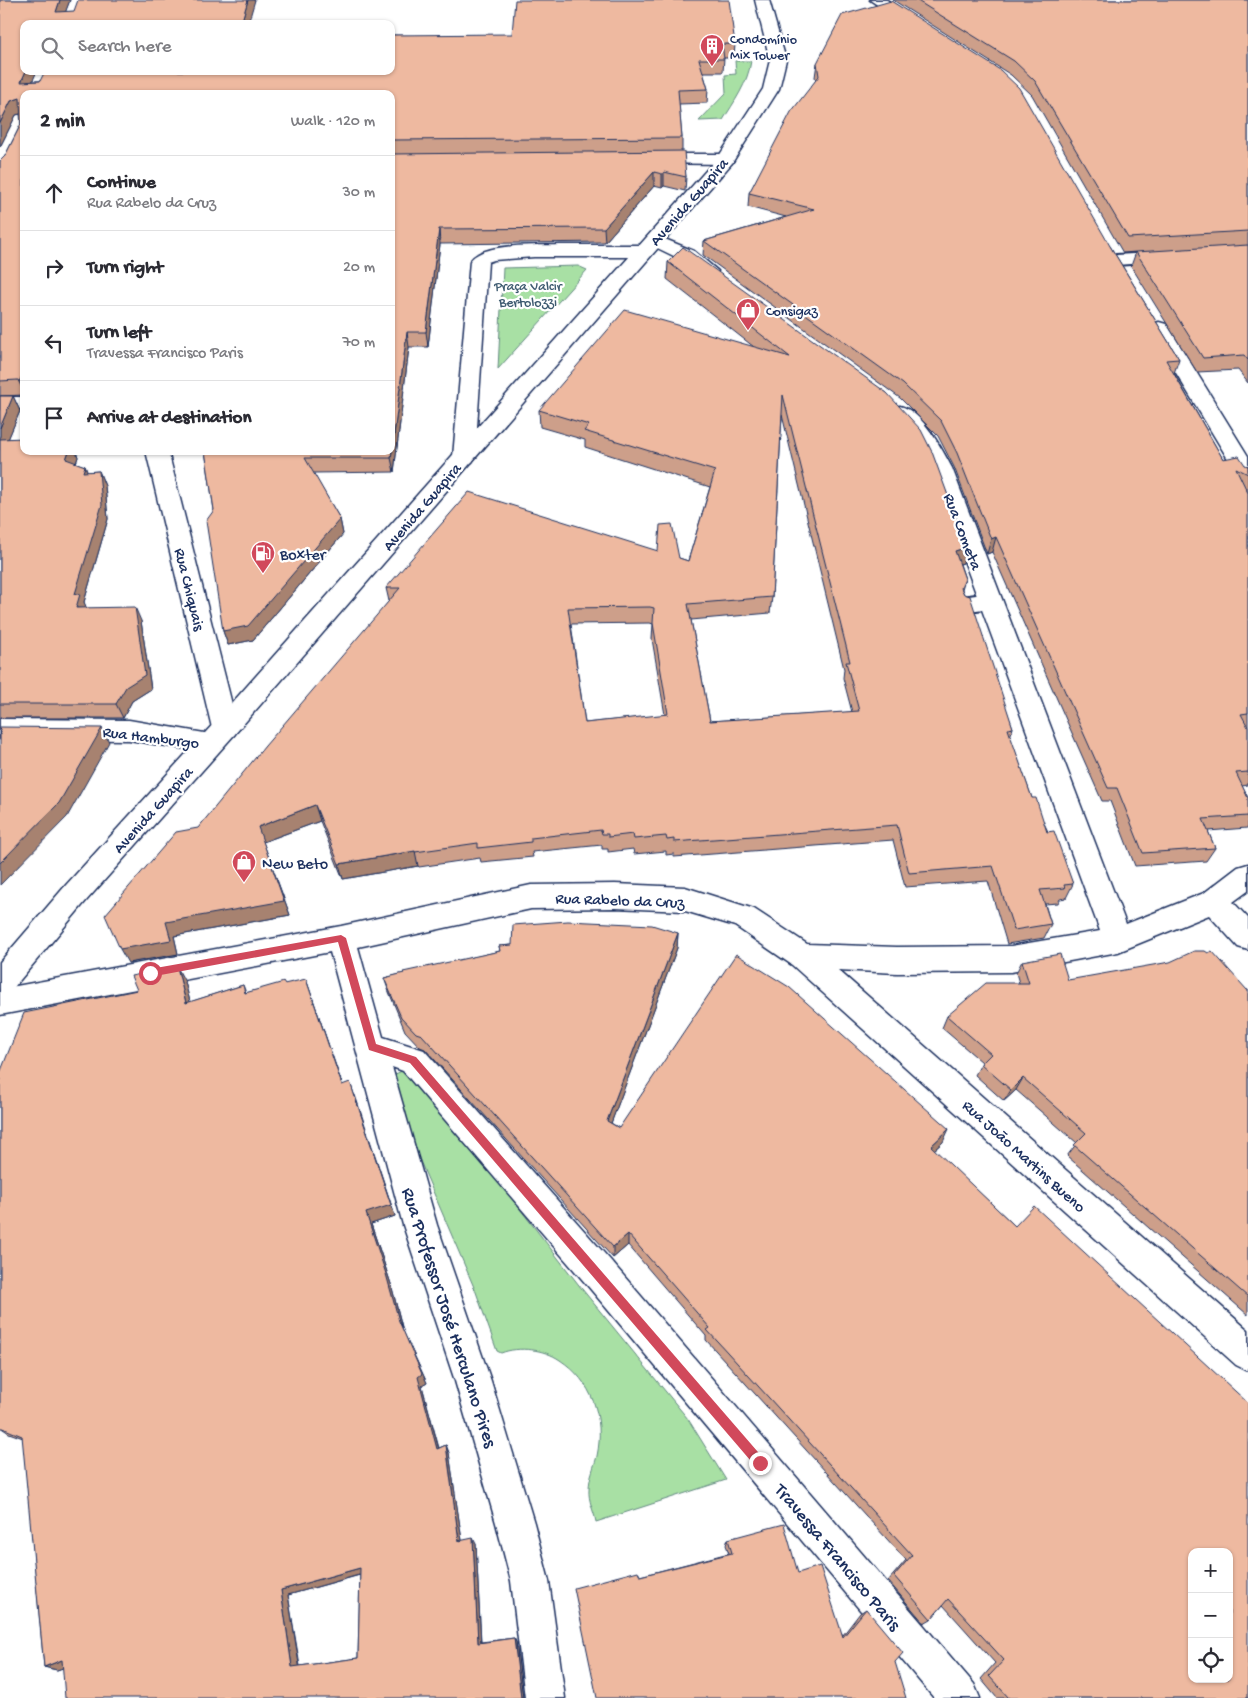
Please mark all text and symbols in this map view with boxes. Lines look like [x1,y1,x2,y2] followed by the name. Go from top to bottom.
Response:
[20,20,395,75] search box
[730,32,797,65] place label: Condomínio Mix Tower
[699,33,725,67] building icon: Condomínio Mix Tower
[38,34,66,62] icon: search
[78,36,172,59] text: Search here
[40,110,85,135] text: 2 min
[291,113,375,132] text: Walk · 120 m
[647,155,735,251] street label: Avenida Guapira
[87,172,156,195] text: Continue
[40,179,68,207] icon: ahead
[342,184,375,203] text: 30 m
[87,195,216,214] text: Rua Rabelo da Cruz
[40,254,68,282] icon: right
[87,257,163,280] text: Turn right
[343,259,375,278] text: 20 m
[493,279,563,312] park label: Praça Valcir Bertolozzi
[735,297,761,331] shop icon: Consigaz
[766,304,818,321] place label: Consigaz
[87,322,151,345] text: Turn left
[40,329,68,357] icon: left
[342,334,375,353] text: 70 m
[87,345,243,364] text: Travessa Francisco Paris
[40,404,68,432] icon: arrive
[87,407,251,430] text: Arrive at destination
[380,460,468,556] street label: Avenida Guapira
[937,491,984,574] street label: Rua Cometa
[250,540,276,574] fuel station icon: Boxter
[168,546,207,634] street label: Rua Chiquais
[279,547,327,566] place label: Boxter
[101,724,200,755] street label: Rua Hamburgo
[111,763,199,859] street label: Avenida Guapira
[231,849,257,883] shop icon: New Beto
[262,856,328,875] place label: New Beto
[555,891,686,914] street label: Rua Rabelo da Cruz
[139,962,162,985] route start
[957,1097,1088,1218] street label: Rua João Martins Bueno
[395,1185,501,1452] street label: Rua Professor José Herculano Pires
[749,1452,772,1475] route end
[767,1479,905,1637] street label: Travessa Francisco Paris
[1188,1548,1233,1683] map controls
[1188,1548,1233,1593] button: +
[1188,1593,1233,1638] button: −
[1188,1638,1233,1683] button: locate

